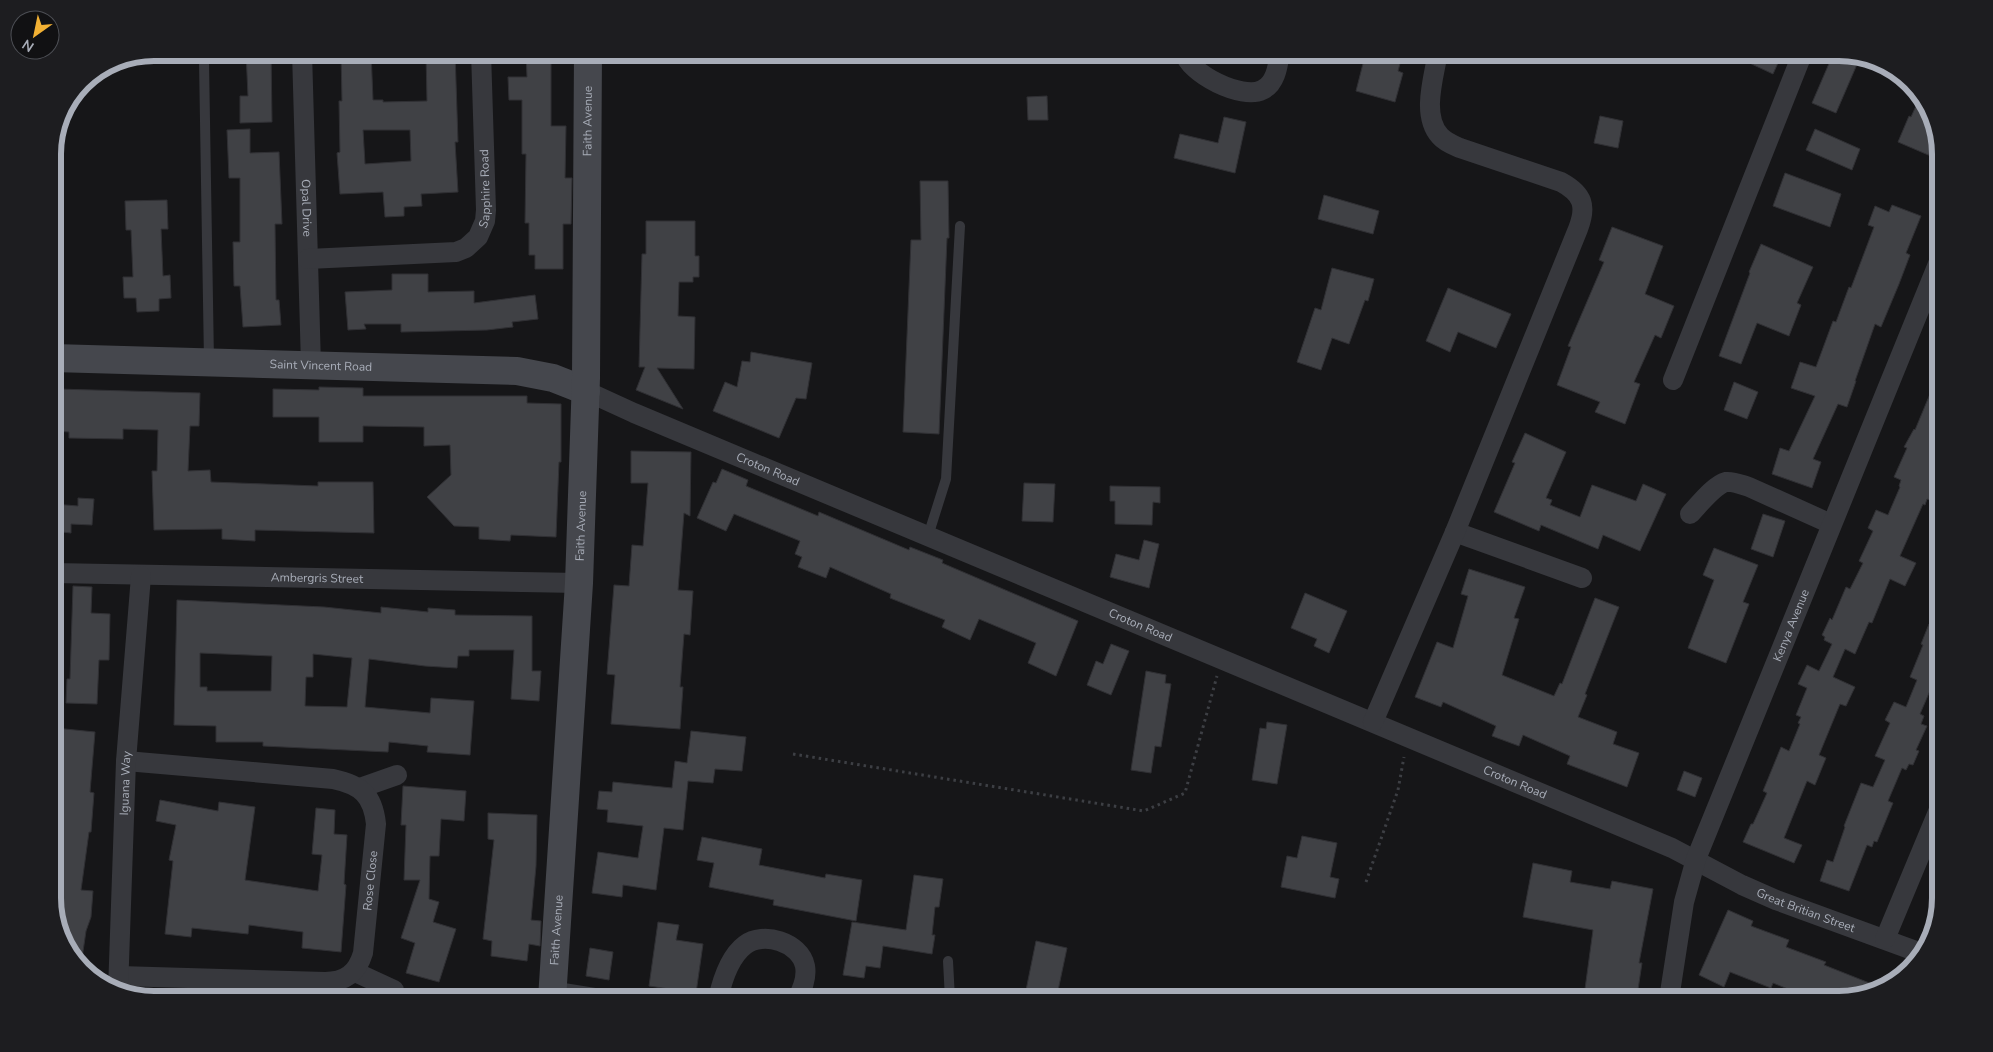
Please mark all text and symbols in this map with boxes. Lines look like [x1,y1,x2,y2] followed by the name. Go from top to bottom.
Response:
[10,10,60,60] north arrow
[19,35,38,56] text: N
[579,86,596,156] street label: Faith Avenue
[475,149,494,231] street label: Sapphire Road
[298,179,315,237] street label: Opal Drive
[269,356,372,375] street label: Saint Vincent Road
[734,449,802,490] street label: Croton Road
[572,490,590,561] street label: Faith Avenue
[271,569,364,587] street label: Ambergris Street
[1769,587,1813,664] street label: Kenya Avenue
[1106,605,1175,646] street label: Croton Road
[116,749,135,816] street label: Iguana Way
[1481,762,1549,803] street label: Croton Road
[359,850,381,911] street label: Rose Close
[1754,884,1858,936] street label: Great Britian Street
[546,894,567,966] street label: Faith Avenue

